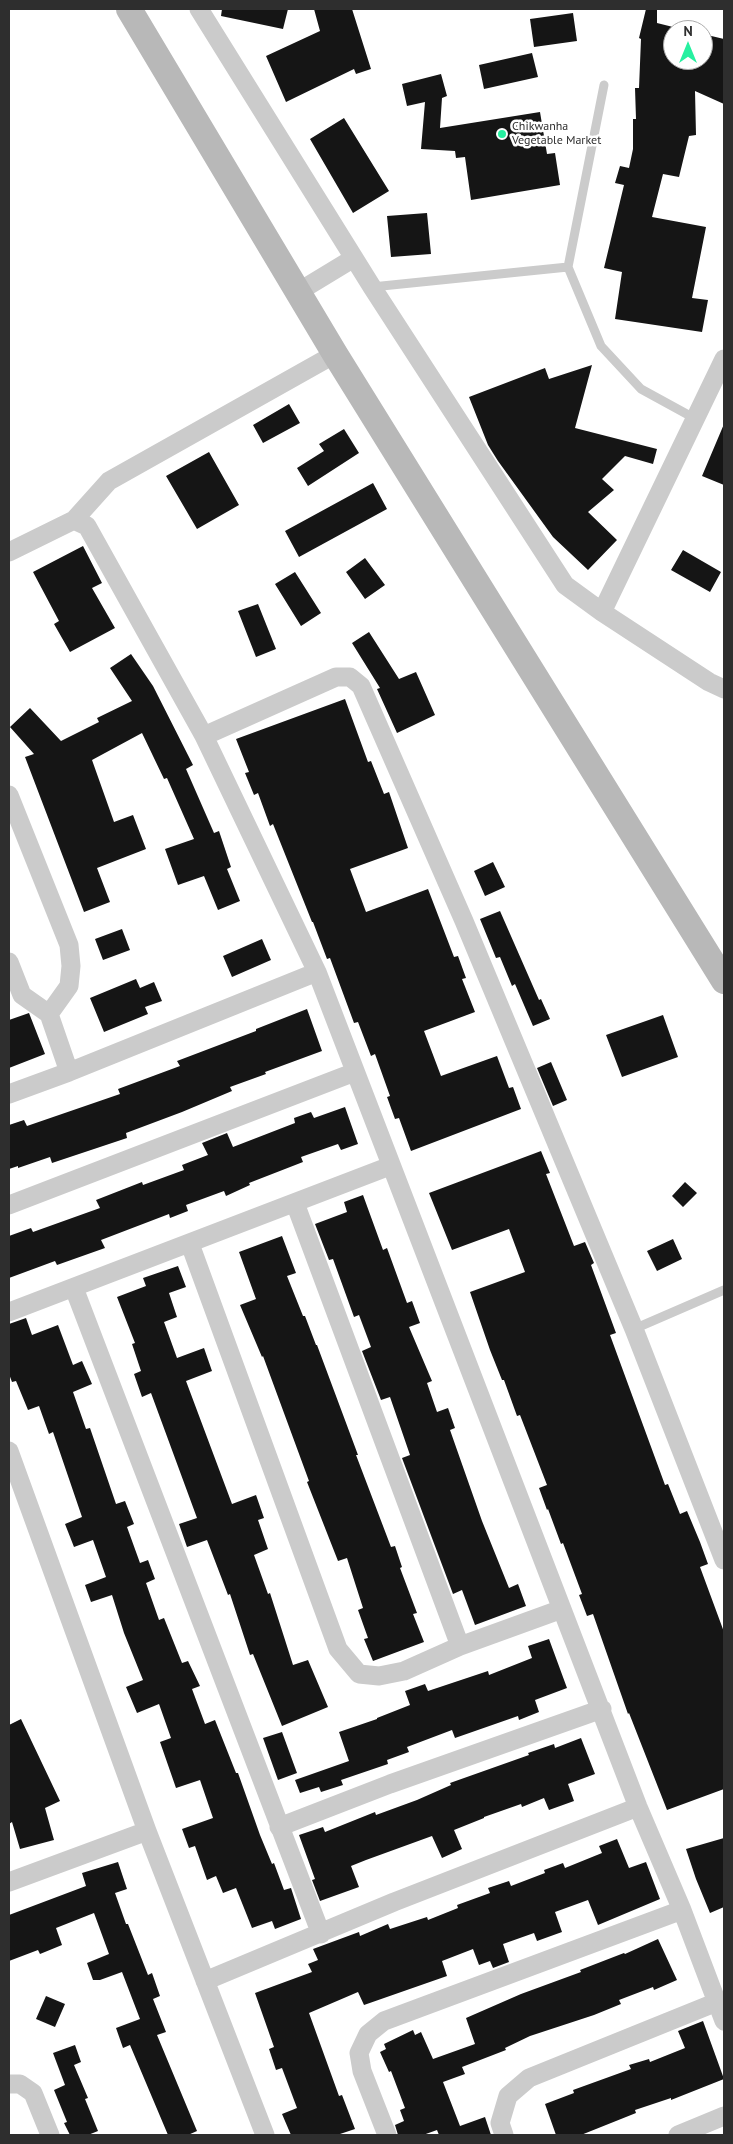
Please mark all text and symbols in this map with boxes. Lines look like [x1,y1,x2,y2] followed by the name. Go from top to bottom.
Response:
[663,20,713,70] north arrow
[683,22,693,40] text: N
[512,120,601,148] place label: Chikwanha Vegetable Market
[496,128,508,140] marker: Chikwanha Vegetable Market

